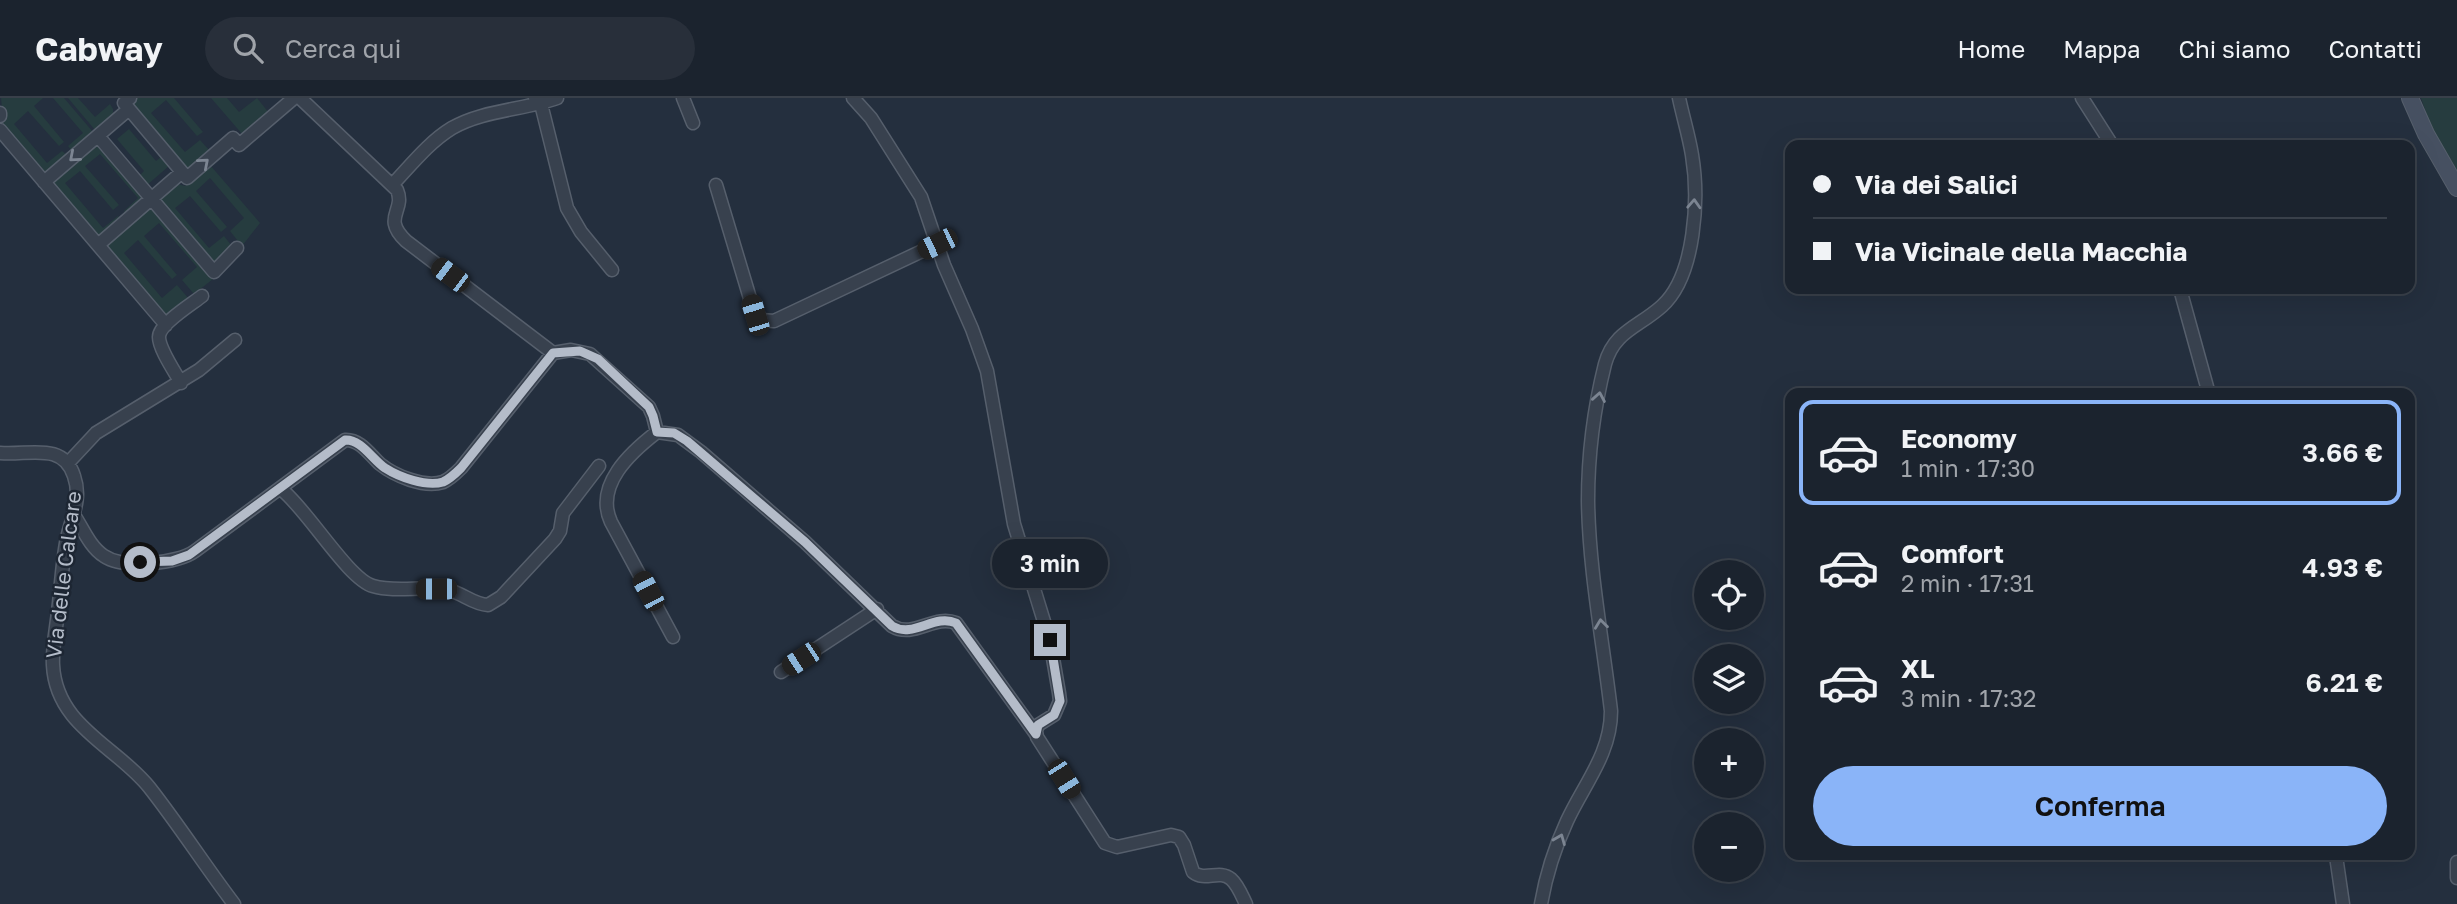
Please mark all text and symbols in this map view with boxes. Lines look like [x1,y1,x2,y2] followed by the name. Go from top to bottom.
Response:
[205,17,695,80] search box
[35,29,163,68] text: Cabway
[229,29,267,67] icon: search
[285,33,401,64] text: Cerca qui
[1957,34,2025,63] text: Home
[2063,34,2141,63] text: Mappa
[2179,34,2290,63] text: Chi siamo
[2328,34,2422,63] text: Contatti
[69,149,82,161] one-way arrow
[196,159,209,171] one-way arrow
[1855,169,2018,200] text: Via dei Salici
[1687,199,1702,210] one-way arrow
[914,225,961,263] car
[1855,236,2187,267] text: Via Vicinale della Macchia
[427,254,474,296] car
[739,292,772,338] car
[1591,391,1606,403] one-way arrow
[1817,421,1880,484] icon: car
[1901,423,2017,454] text: Economy
[2302,437,2383,468] text: 3.66 €
[1901,454,2035,482] text: 1 min · 17:30
[40,490,86,660] street label: Via delle Calcare
[1817,536,1880,599] icon: car
[992,538,1108,588] callout: 3 min
[1901,538,2004,569] text: Comfort
[124,546,156,578] route start
[1020,549,1080,577] text: 3 min
[2302,552,2383,583] text: 4.93 €
[1694,560,1764,882] map controls
[1694,560,1764,630] button: locate
[629,568,668,614] car
[1901,569,2034,597] text: 2 min · 17:31
[416,579,458,600] car
[1593,618,1608,629] one-way arrow
[1034,624,1066,656] route end
[778,639,825,679] car
[1694,644,1764,714] button: layers
[1817,651,1880,714] icon: car
[1901,653,1935,684] text: XL
[2306,667,2383,698] text: 6.21 €
[1901,684,2036,712] text: 3 min · 17:32
[1694,728,1764,798] button: +
[1044,756,1085,802] car
[1813,766,2387,846] button: Conferma
[1694,812,1764,882] button: −
[1551,833,1565,845] one-way arrow

